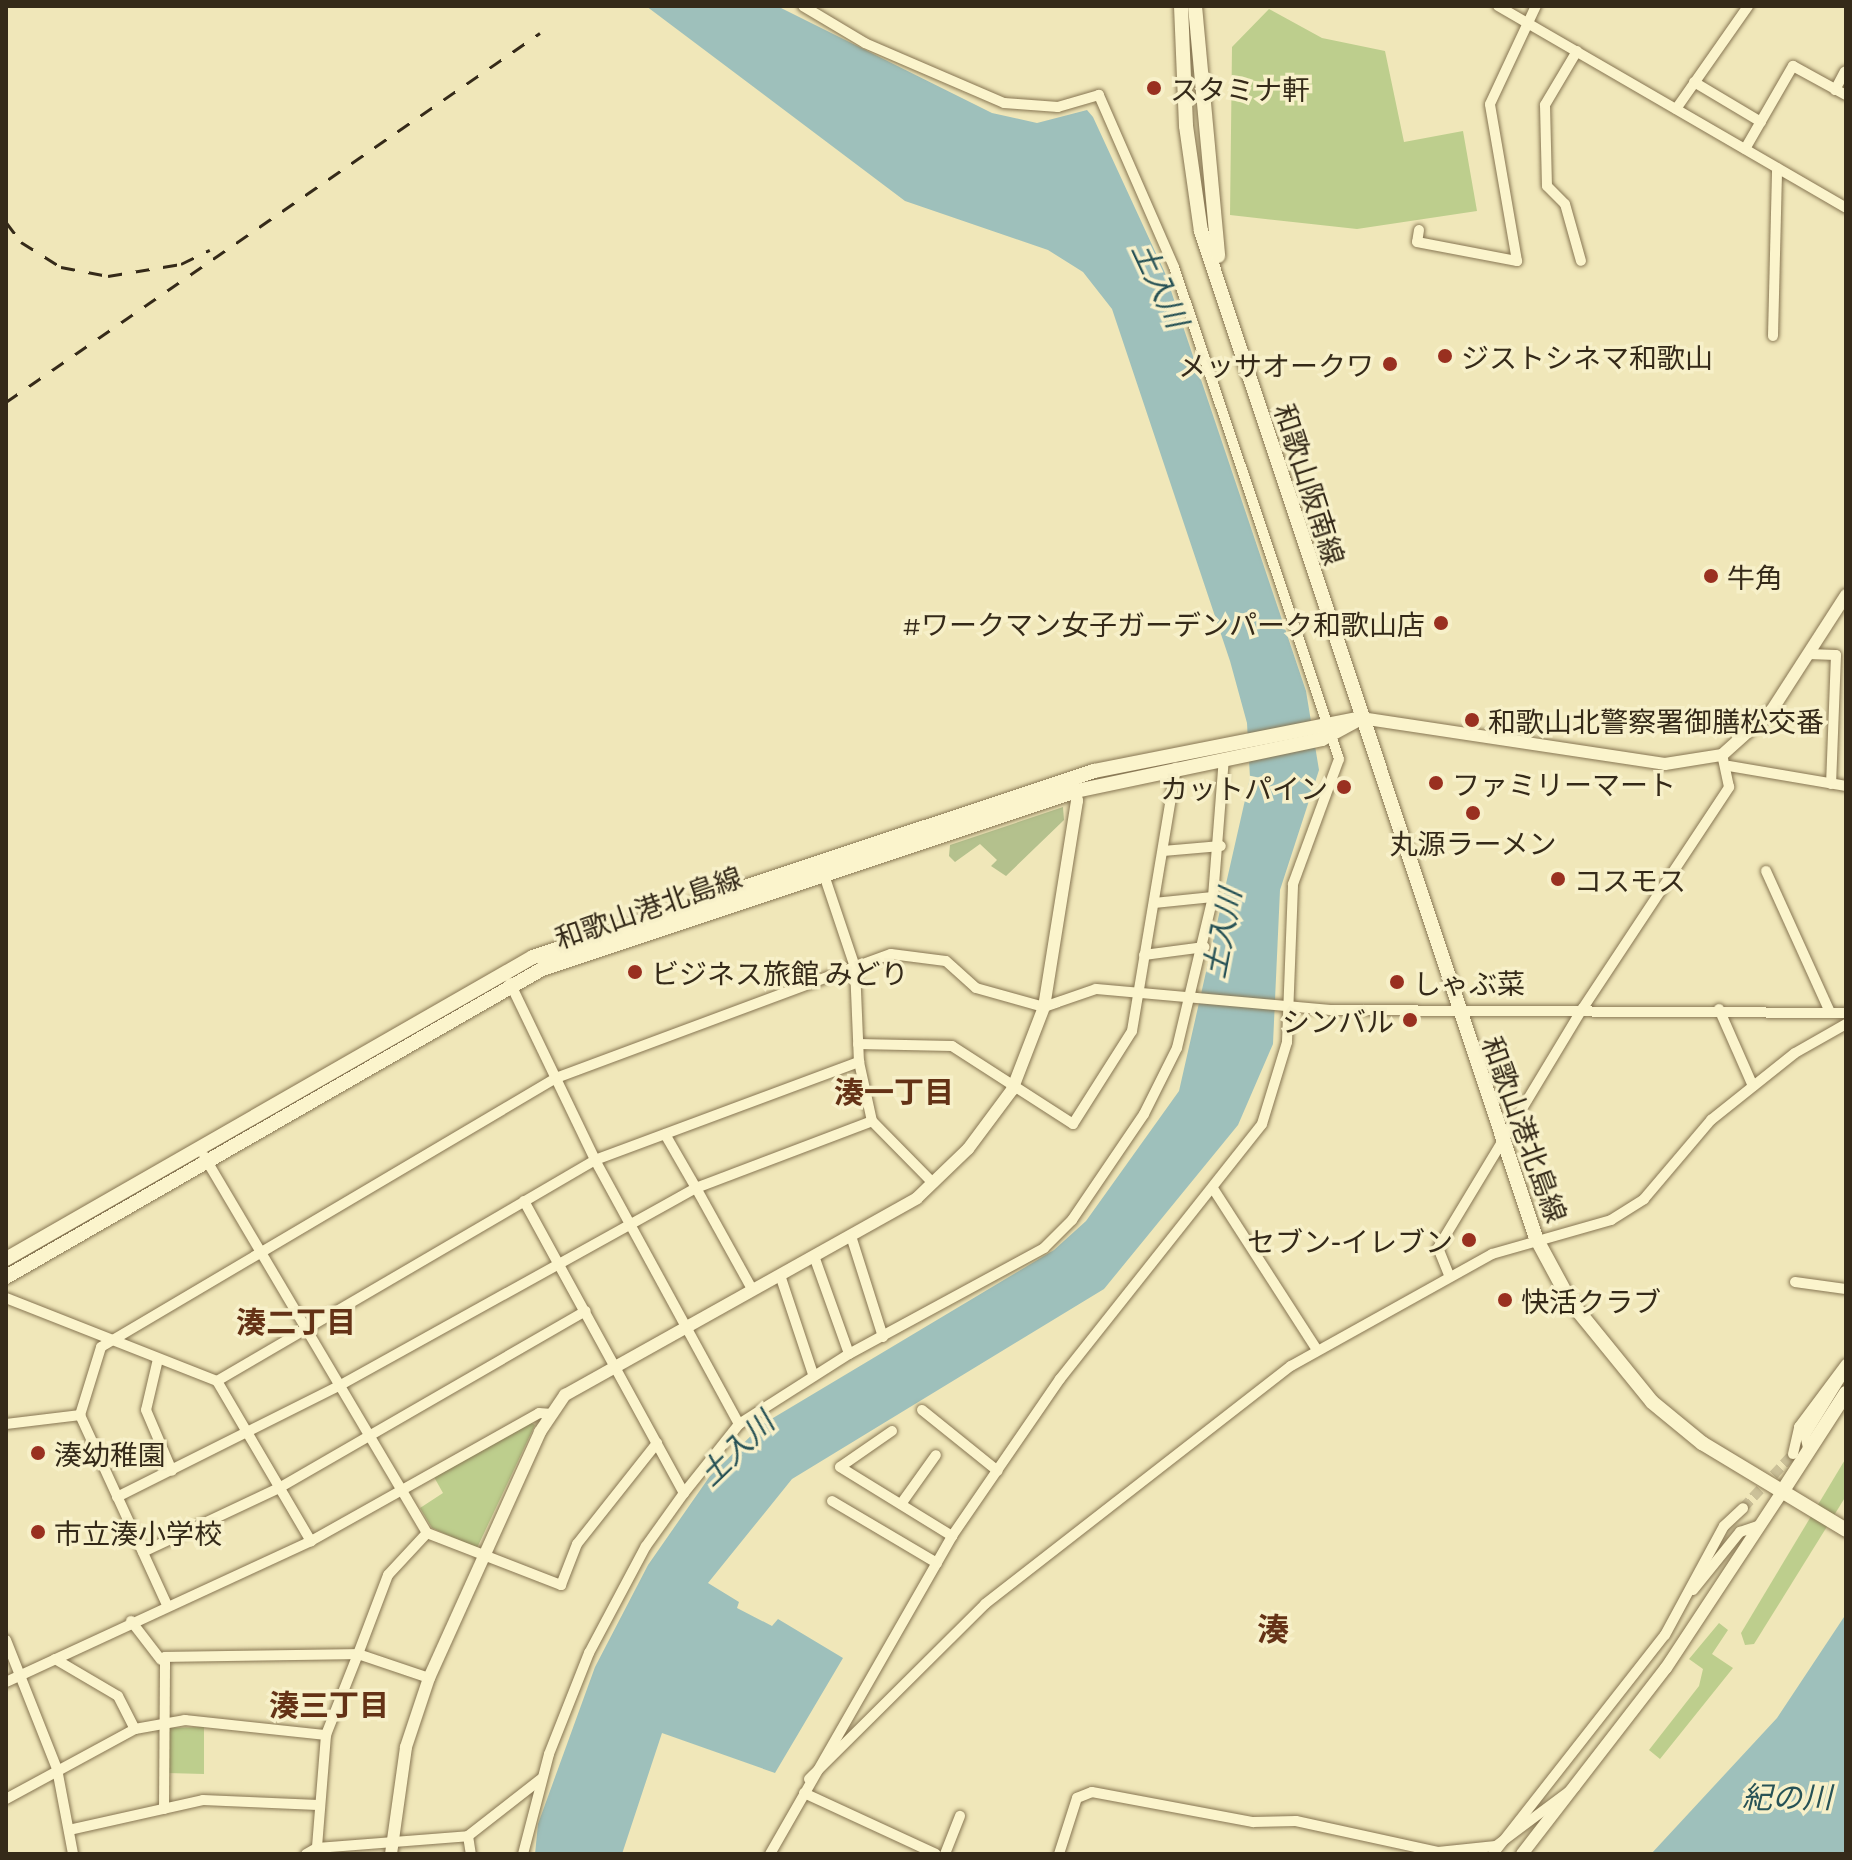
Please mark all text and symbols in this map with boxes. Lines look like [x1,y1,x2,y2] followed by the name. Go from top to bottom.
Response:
[1170,71,1310,105] place label: スタミナ軒
[1145,79,1163,97] marker: スタミナ軒
[1127,236,1197,332] water label: 土入川
[1461,339,1713,373] place label: ジストシネマ和歌山
[1178,347,1374,381] place label: メッサオークワ
[1436,347,1454,365] marker: ジストシネマ和歌山
[1381,355,1399,373] marker: メッサオークワ
[1269,399,1353,569] street label: 和歌山阪南線
[1727,559,1783,593] place label: 牛角
[1702,567,1720,585] marker: 牛角
[902,606,1425,640] place label: #ワークマン女子ガーデンパーク和歌山店
[1432,614,1450,632] marker: #ワークマン女子ガーデンパーク和歌山店
[1488,703,1824,737] place label: 和歌山北警察署御膳松交番
[1463,711,1481,729] marker: 和歌山北警察署御膳松交番
[1452,766,1676,800] place label: ファミリーマート
[1160,770,1328,804] place label: カットパイン
[1427,774,1445,792] marker: ファミリーマート
[1335,778,1353,796] marker: カットパイン
[1464,804,1482,822] marker: 丸源ラーメン
[1389,825,1557,859] place label: 丸源ラーメン
[550,858,746,954] street label: 和歌山港北島線
[1574,862,1686,896] place label: コスモス
[1549,870,1567,888] marker: コスモス
[1194,885,1246,981] water label: 土入川
[651,955,909,989] place label: ビジネス旅館 みどり
[626,963,644,981] marker: ビジネス旅館 みどり
[1413,965,1525,999] place label: しゃぶ菜
[1388,973,1406,991] marker: しゃぶ菜
[1282,1003,1394,1037] place label: シンバル
[1401,1011,1419,1029] marker: シンバル
[1477,1031,1575,1227] street label: 和歌山港北島線
[834,1072,954,1108] district label: 湊一丁目
[1247,1223,1453,1257] place label: セブン-イレブン
[1460,1231,1478,1249] marker: セブン-イレブン
[1521,1283,1661,1317] place label: 快活クラブ
[1496,1291,1514,1309] marker: 快活クラブ
[236,1302,356,1338] district label: 湊二丁目
[690,1403,780,1491] water label: 土入川
[54,1436,166,1470] place label: 湊幼稚園
[29,1444,47,1462] marker: 湊幼稚園
[54,1515,222,1549] place label: 市立湊小学校
[29,1523,47,1541] marker: 市立湊小学校
[1257,1608,1289,1646] district label: 湊
[269,1685,389,1721] district label: 湊三丁目
[1742,1777,1832,1813] water label: 紀の川

